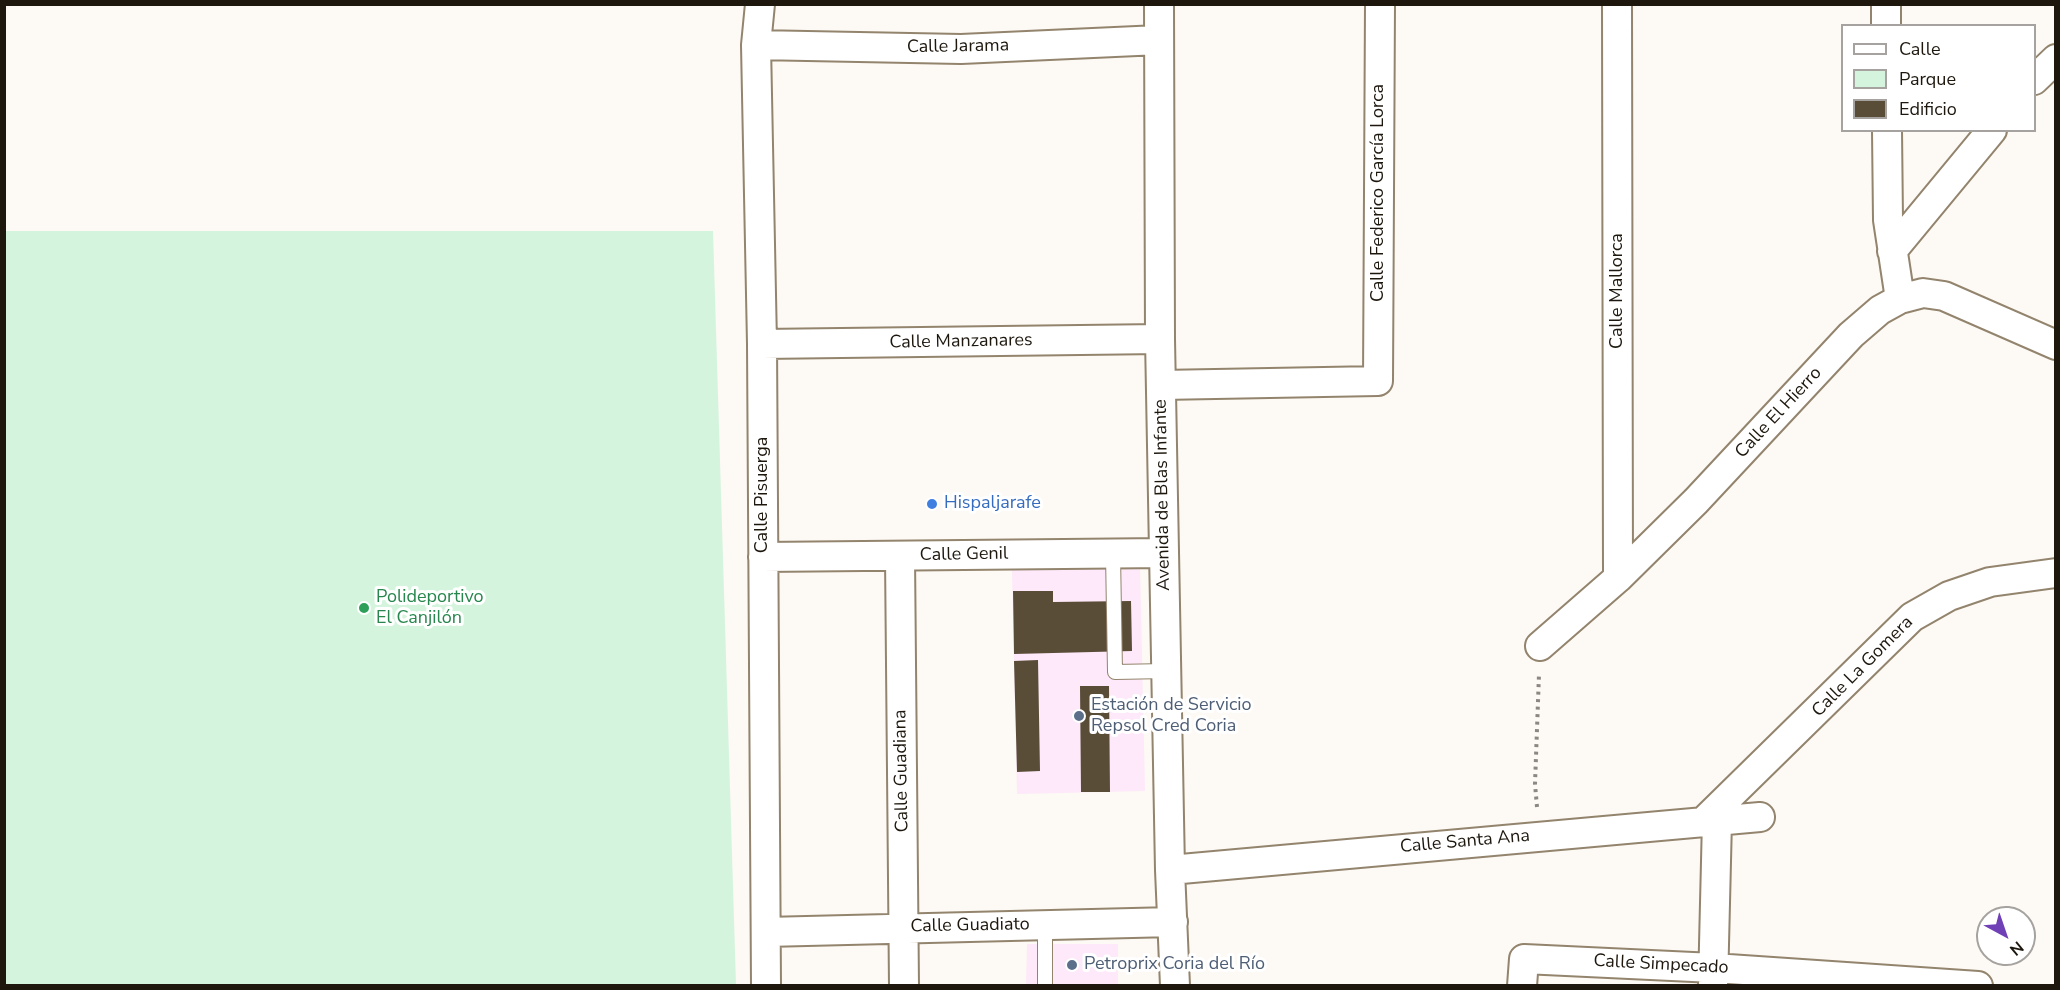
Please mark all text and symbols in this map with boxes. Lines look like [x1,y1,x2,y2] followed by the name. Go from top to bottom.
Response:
[1841,24,2036,132] legend
[907,35,1009,59] street label: Calle Jarama
[1899,37,1941,61] text: Calle
[1899,67,1956,91] text: Parque
[1368,84,1390,302] street label: Calle Federico García Lorca
[1899,97,1957,121] text: Edificio
[1607,233,1629,349] street label: Calle Mallorca
[889,330,1033,354] street label: Calle Manzanares
[1731,363,1827,463] street label: Calle El Hierro
[1151,399,1175,591] street label: Avenida de Blas Infante
[752,437,774,553] street label: Calle Pisuerga
[944,493,1041,515] place label: Hispaljarafe
[925,497,939,511] marker: Hispaljarafe
[920,543,1008,567] street label: Calle Genil
[376,587,484,630] place label: Polideportivo El Canjilón
[357,601,371,615] marker: Polideportivo El Canjilón
[1808,612,1918,722] street label: Calle La Gomera
[1091,695,1251,738] place label: Estación de Servicio Repsol Cred Coria
[890,709,914,833] street label: Calle Guadiana
[1072,709,1086,723] marker: Estación de Servicio Repsol Cred Coria
[1399,826,1531,858] street label: Calle Santa Ana
[1976,906,2036,966] north arrow
[910,914,1030,938] street label: Calle Guadiato
[2005,936,2028,961] text: N
[1593,951,1729,979] street label: Calle Simpecado
[1084,954,1265,976] place label: Petroprix Coria del Río
[1065,958,1079,972] marker: Petroprix Coria del Río

